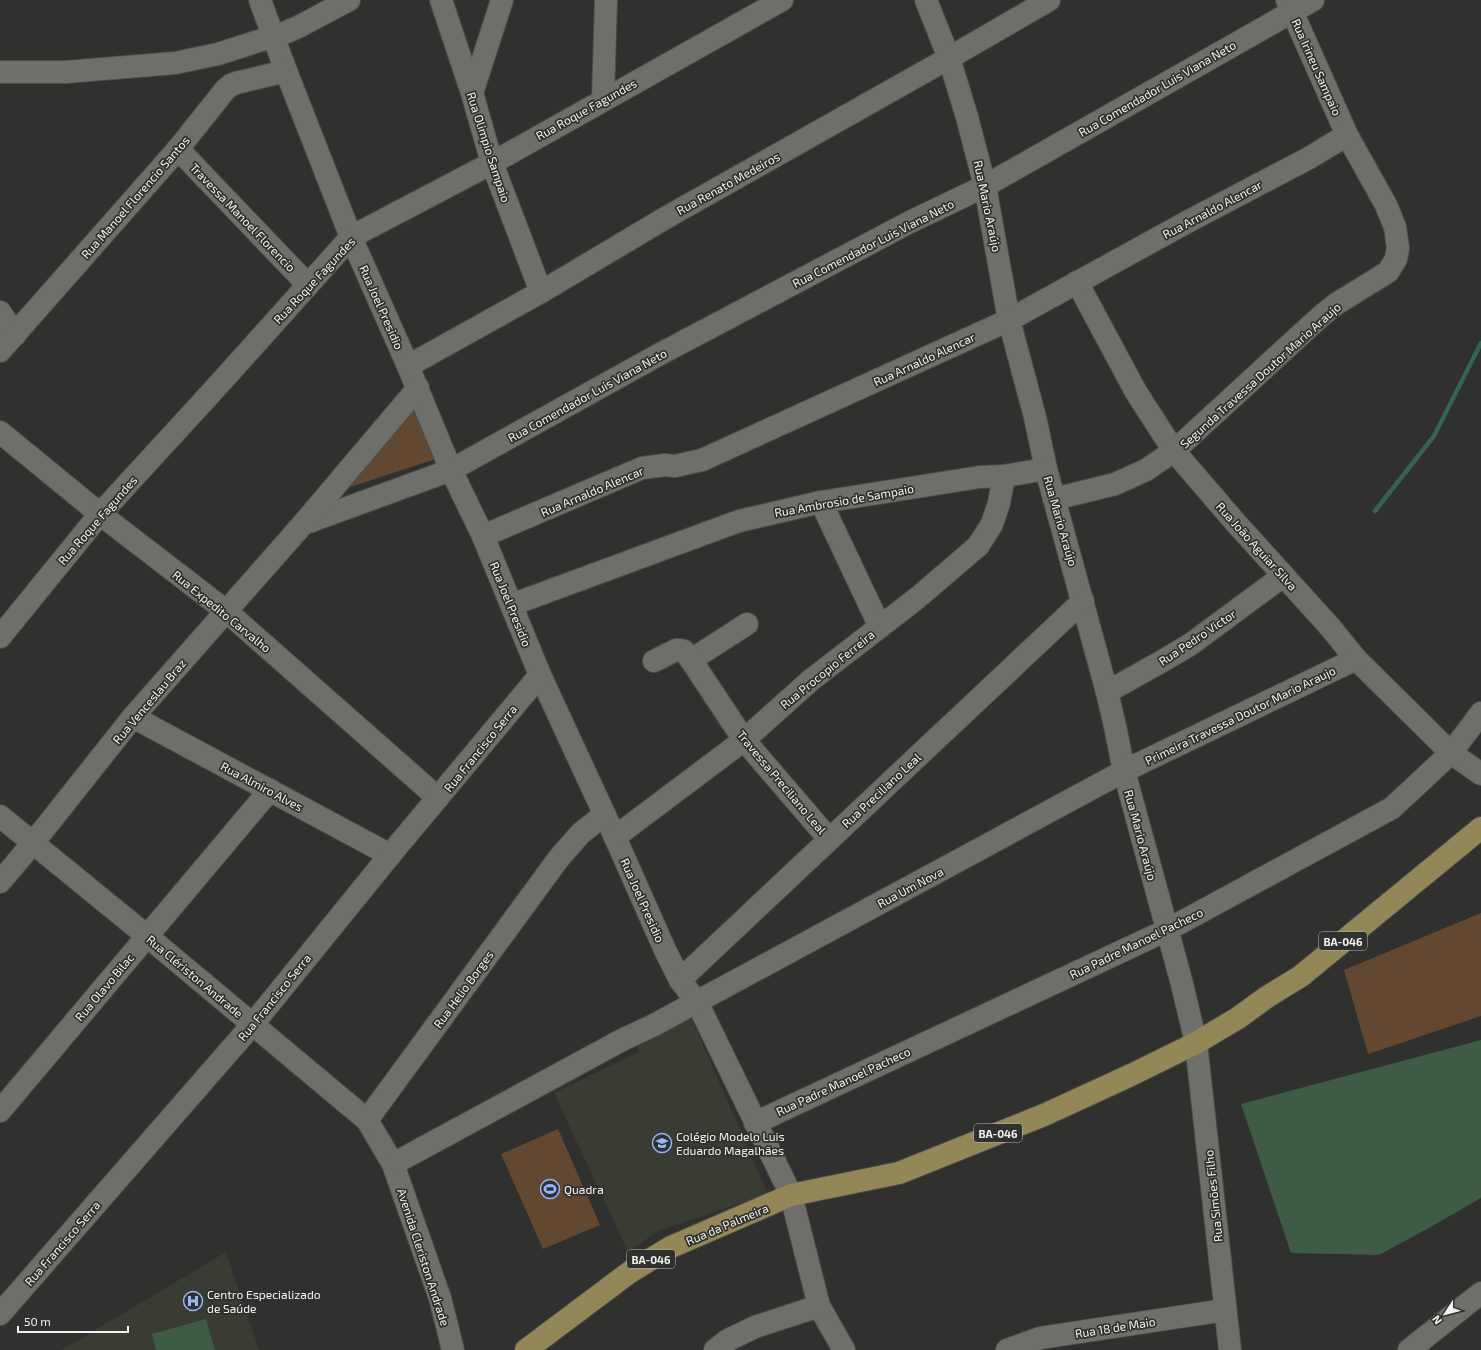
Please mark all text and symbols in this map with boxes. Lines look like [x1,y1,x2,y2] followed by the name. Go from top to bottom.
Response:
[1289,16,1345,118] street label: Rua Irineu Sampaio
[1076,37,1238,139] street label: Rua Comendador Luis Viana Neto
[533,75,639,143] street label: Rua Roque Fagundes
[465,90,514,204] street label: Rua Olimpio Sampaio
[78,133,192,261] street label: Rua Manoel Florencio Santos
[674,149,782,217] street label: Rua Renato Medeiros
[970,159,1005,253] street label: Rua Mario Araújo
[187,160,299,274] street label: Travessa Manoel Florencio
[1160,177,1264,241] street label: Rua Arnaldo Alencar
[790,196,956,290] street label: Rua Comendador Luis Viana Neto
[270,234,358,326] street label: Rua Roque Fagundes
[357,263,407,351] street label: Rua Joel Presidio
[1177,299,1344,451] street label: Segunda Travessa Doutor Mario Araujo
[871,329,977,389] street label: Rua Arnaldo Alencar
[505,345,669,445] street label: Rua Comendador Luis Viana Neto
[538,463,646,519] street label: Rua Arnaldo Alencar
[55,473,139,567] street label: Rua Roque Fagundes
[1040,474,1081,568] street label: Rua Mario Araújo
[773,481,915,519] street label: Rua Ambrosio de Sampaio
[1214,499,1300,593] street label: Rua João Aguiar Silva
[488,559,535,649] street label: Rua Joel Presidio
[170,567,274,655] street label: Rua Expedito Carvalho
[1156,606,1238,668] street label: Rua Pedro Victor
[777,627,877,711] street label: Rua Procopio Ferreira
[109,656,189,746] street label: Rua Venceslau Braz
[1143,663,1338,768] street label: Primeira Travessa Doutor Mario Araujo
[441,702,519,794] street label: Rua Francisco Serra
[735,727,830,837] street label: Travessa Preciliano Leal
[839,750,924,830] street label: Rua Preciliano Leal
[218,758,306,814] street label: Rua Almiro Alves
[1121,788,1160,882] street label: Rua Mario Araújo
[618,856,668,944] street label: Rua Joel Presidio
[875,864,945,910] street label: Rua Um Nova
[1067,905,1205,981] street label: Rua Padre Manoel Pacheco
[144,932,246,1020] street label: Rua Clériston Andrade
[1319,932,1367,950] road number: BA-046
[430,948,496,1030] street label: Rua Helio Borges
[72,950,136,1024] street label: Rua Olavo Bilac
[235,951,313,1043] street label: Rua Francisco Serra
[774,1044,913,1118] street label: Rua Padre Manoel Pacheco
[974,1124,1022,1142] road number: BA-046
[676,1129,785,1157] place label: Colégio Modelo Luis Eduardo Magalhães
[651,1132,673,1154] school or university icon: Colégio Modelo Luis Eduardo Magalhães
[1201,1149,1225,1243] street label: Rua Simões Filho
[539,1178,561,1200] sports icon: Quadra
[564,1182,604,1197] place label: Quadra
[395,1187,453,1327] street label: Avenida Cleriston Andrade
[21,1198,103,1288] street label: Rua Francisco Serra
[684,1200,770,1248] street label: Rua da Palmeira
[627,1250,675,1268] road number: BA-046
[207,1287,321,1315] place label: Centro Especializado de Saúde
[182,1290,204,1312] hospital icon: Centro Especializado de Saúde
[1425,1294,1465,1334] north arrow
[18,1308,128,1334] scale bar
[1429,1313,1444,1327] text: N
[24,1314,51,1328] text: 50 m
[1074,1314,1156,1340] street label: Rua 18 de Maio

